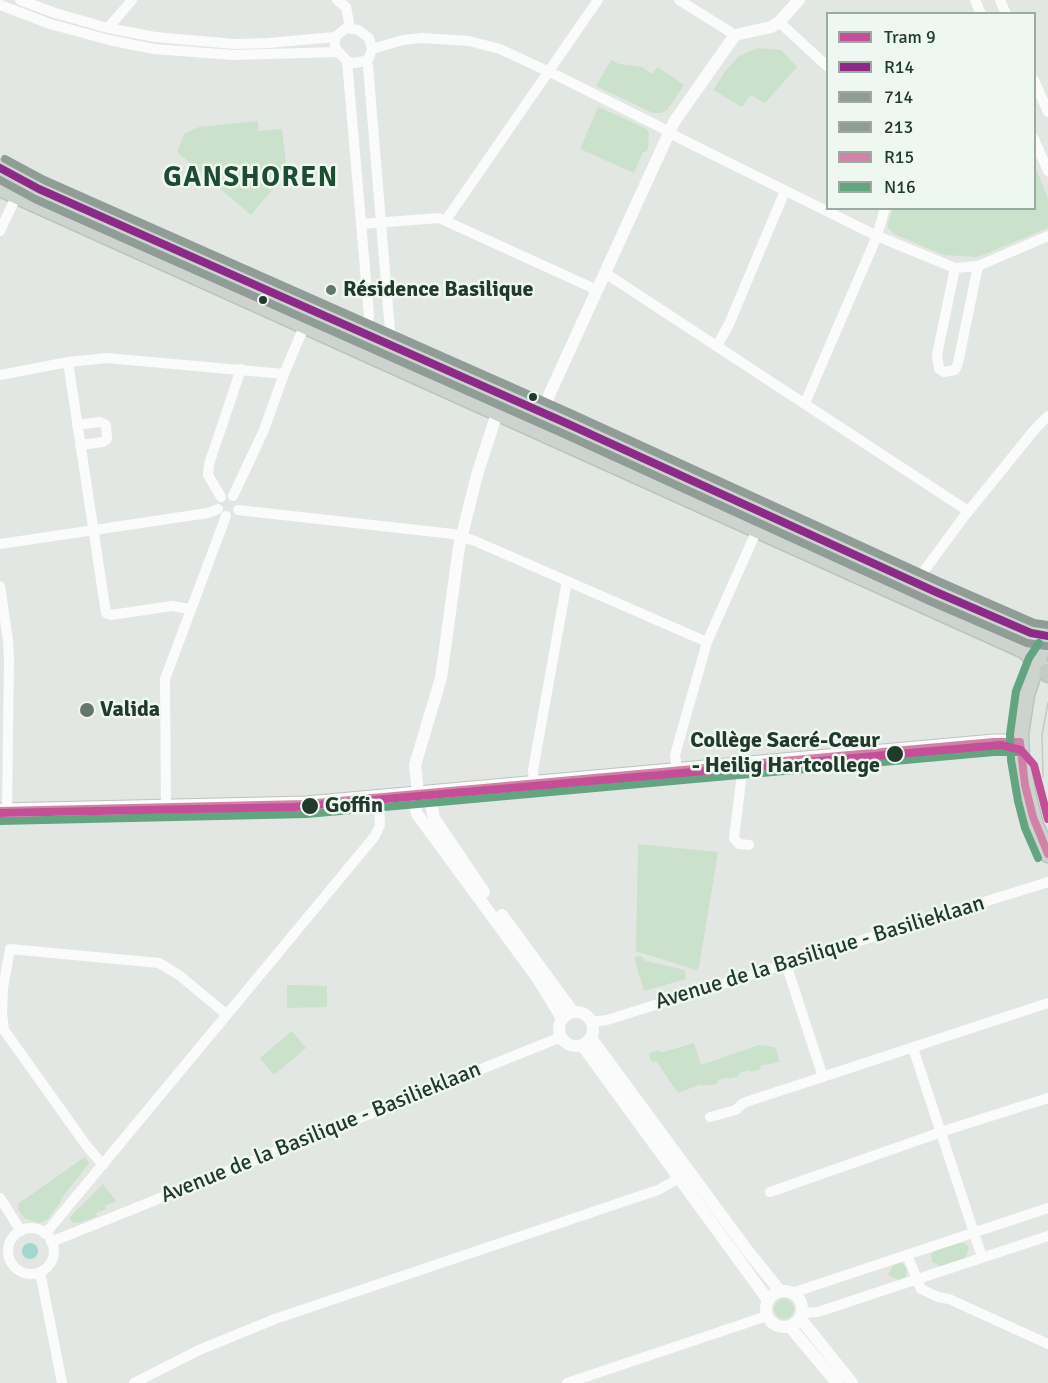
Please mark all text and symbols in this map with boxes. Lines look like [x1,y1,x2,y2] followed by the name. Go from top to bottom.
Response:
[826,12,1036,210] legend
[884,26,936,48] text: Tram 9
[884,56,914,78] text: R14
[884,86,913,108] text: 714
[884,116,913,138] text: 213
[884,146,914,168] text: R15
[163,162,339,196] district label: GANSHOREN
[884,176,916,198] text: N16
[343,277,534,303] place label: Résidence Basilique
[324,283,338,297] marker: Résidence Basilique
[257,294,269,306] unlabelled marker
[527,391,539,403] unlabelled marker
[100,697,160,723] place label: Valida
[78,701,96,719] marker: Valida
[690,728,880,780] place label: Collège Sacré-Cœur - Heilig Hartcollege
[885,744,905,764] marker: Collège Sacré-Cœur - Heilig Hartcollege
[325,793,383,819] place label: Goffin
[300,796,320,816] marker: Goffin
[652,890,988,1016] street label: Avenue de la Basilique - Basilieklaan
[157,1057,485,1209] street label: Avenue de la Basilique - Basilieklaan

